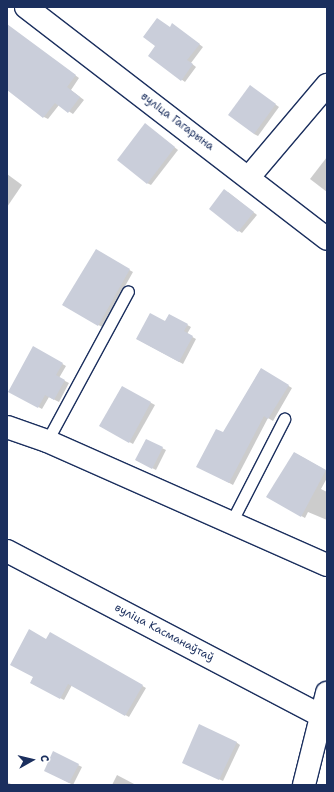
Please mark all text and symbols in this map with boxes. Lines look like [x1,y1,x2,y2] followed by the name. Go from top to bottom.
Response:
[138,90,216,154] street label: вуліца Гагарына
[112,601,216,665] street label: вуліца Касманаўтаў
[12,740,52,780] north arrow
[36,754,52,763] text: С

